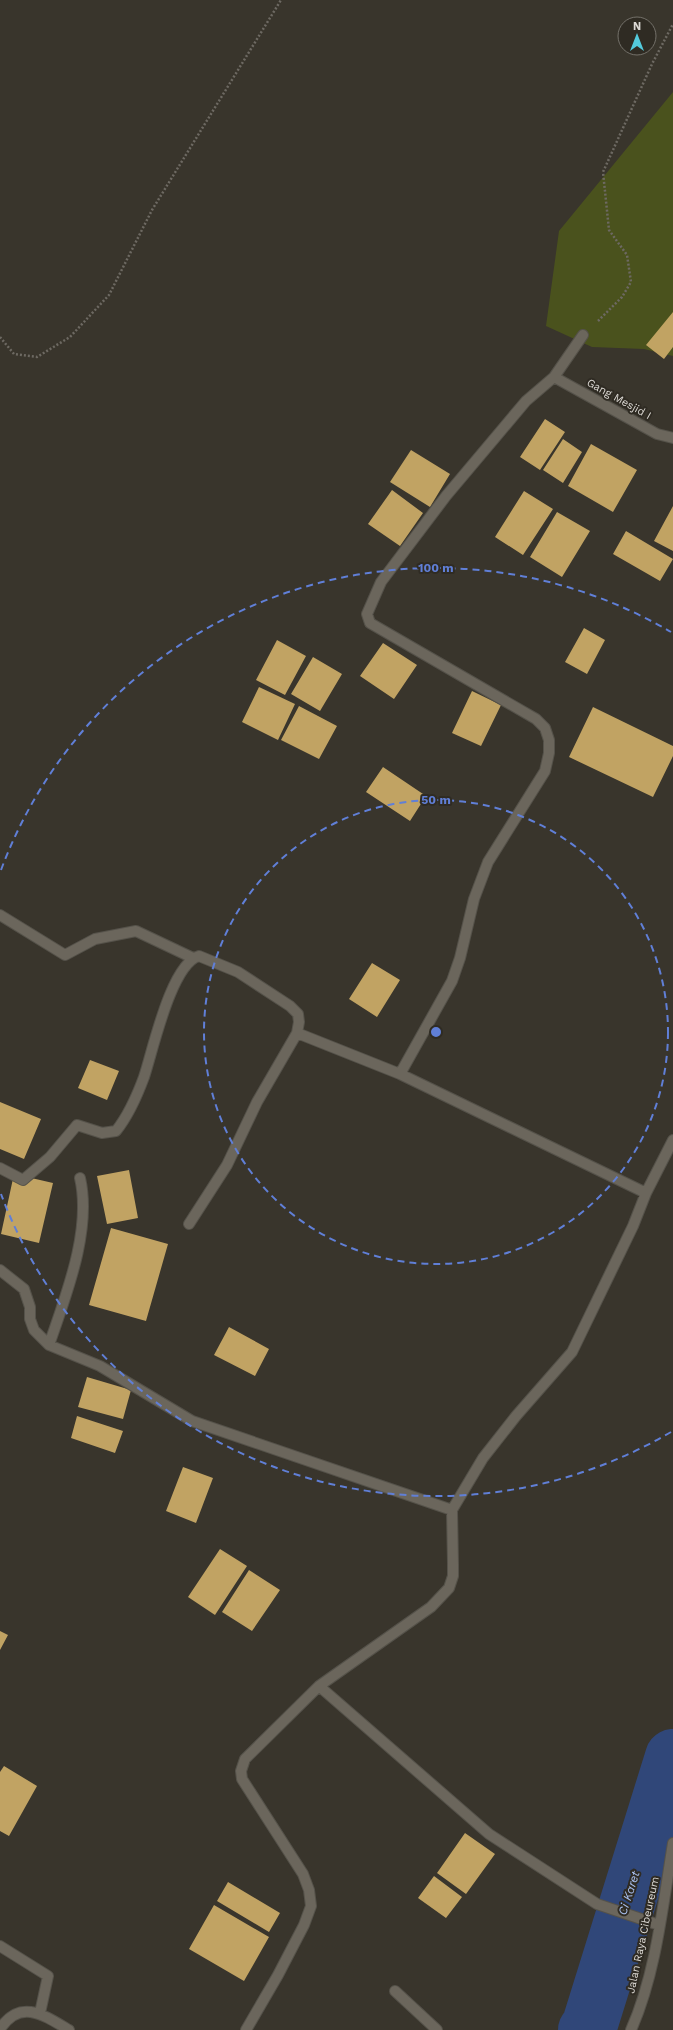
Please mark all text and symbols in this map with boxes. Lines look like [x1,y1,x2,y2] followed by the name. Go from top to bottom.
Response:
[617,16,657,56] north arrow
[633,20,641,33] text: N
[584,376,654,422] street label: Gang Mesjid I
[418,561,454,575] text: 100 m
[421,793,451,807] text: 50 m
[429,1025,443,1039] centre of rings
[615,1869,643,1917] water label: Ci Karet
[624,1875,662,1995] street label: Jalan Raya Cibeureum

